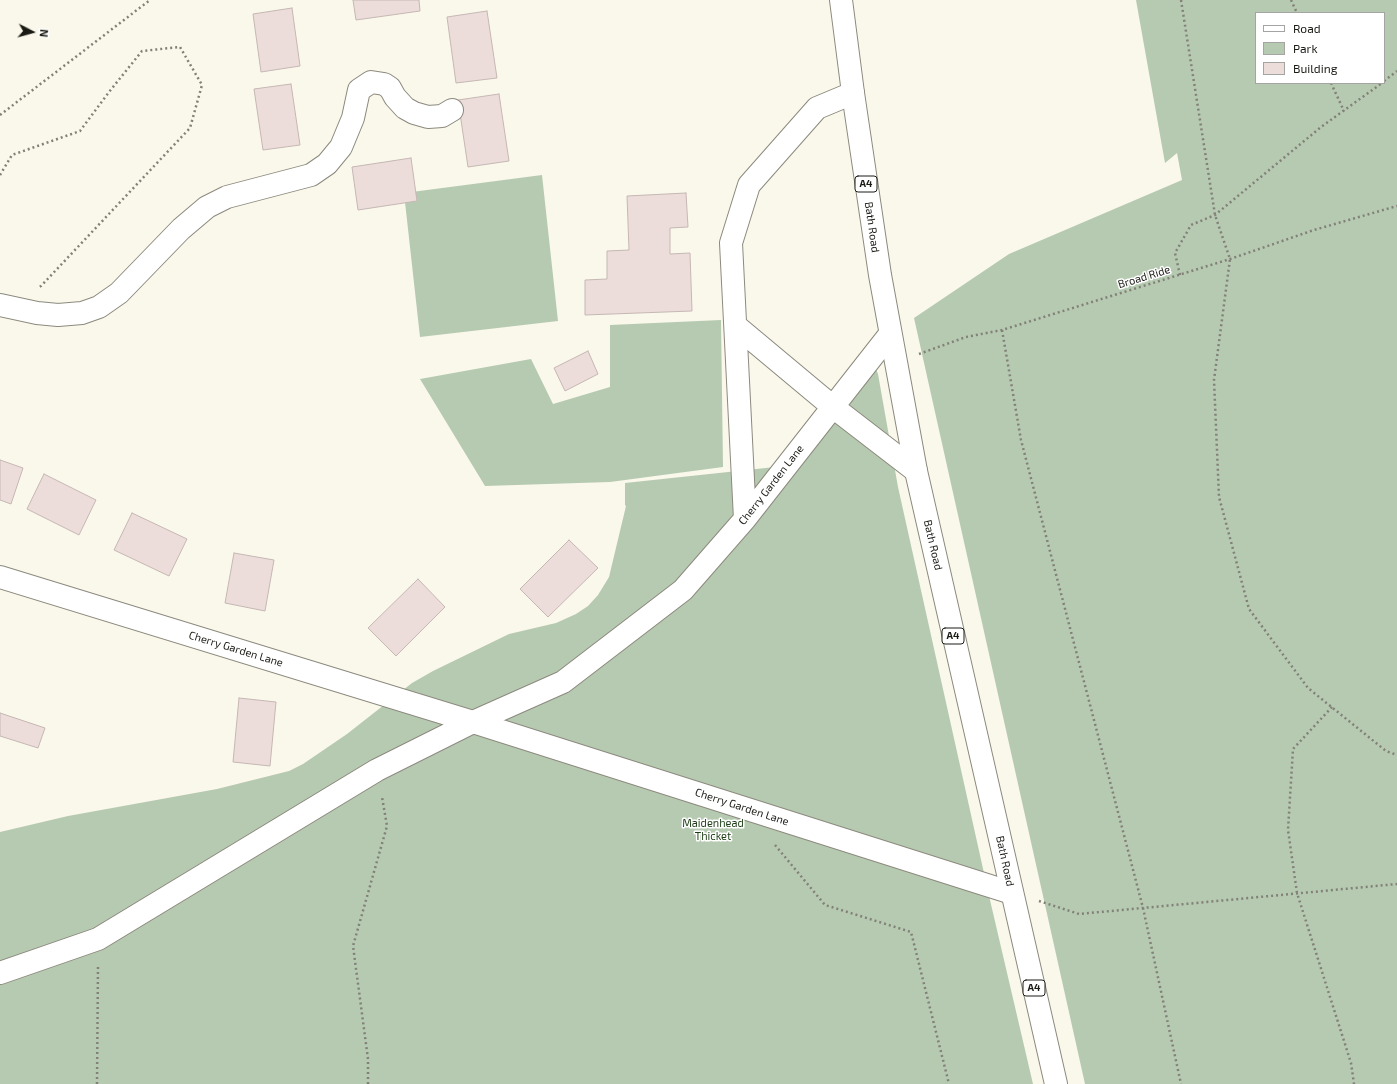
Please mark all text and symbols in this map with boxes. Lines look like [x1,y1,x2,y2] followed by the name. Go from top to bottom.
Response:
[12,12,52,52] north arrow
[1255,12,1385,84] legend
[1293,21,1321,35] text: Road
[38,29,51,38] text: N
[1293,41,1318,55] text: Park
[1293,61,1337,75] text: Building
[855,176,877,192] road number: A4
[862,201,882,253] street label: Bath Road
[1116,263,1172,291] street label: Broad Ride
[736,442,806,528] street label: Cherry Garden Lane
[921,519,945,571] street label: Bath Road
[187,628,285,670] street label: Cherry Garden Lane
[942,628,964,644] road number: A4
[693,786,791,828] street label: Cherry Garden Lane
[682,816,744,842] park label: Maidenhead Thicket
[993,835,1017,887] street label: Bath Road
[1023,980,1045,996] road number: A4

